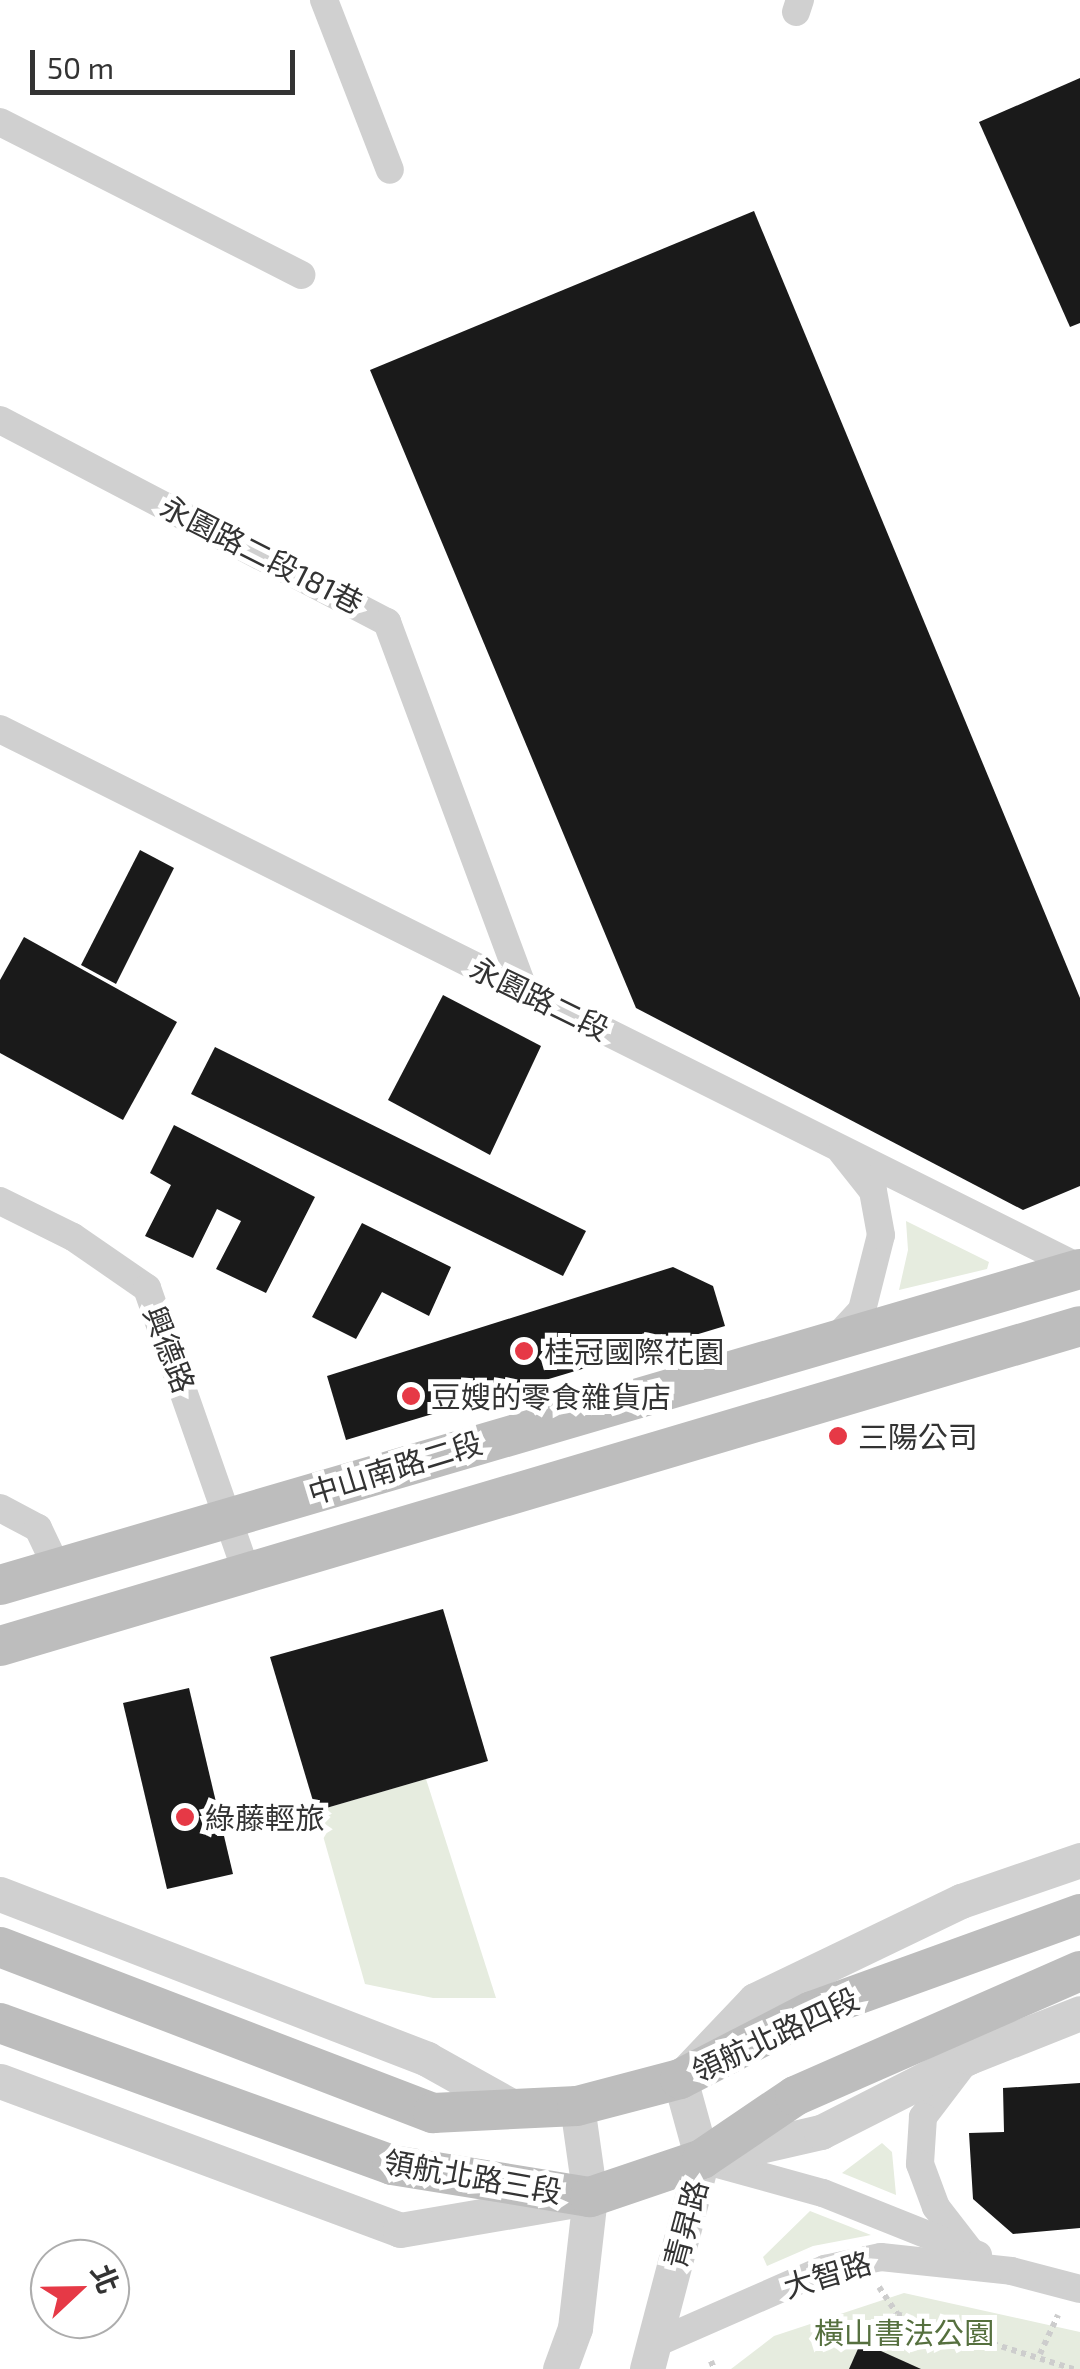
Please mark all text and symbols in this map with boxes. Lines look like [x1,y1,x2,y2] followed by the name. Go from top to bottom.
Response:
[35,30,300,92] scale bar
[47,49,114,85] text: 50 m
[155,488,369,620] street label: 永園路二段181巷
[465,949,615,1047] street label: 永園路二段
[137,1301,203,1397] street label: 興德路
[544,1333,724,1369] place label: 桂冠國際花園
[513,1340,535,1362] marker: 桂冠國際花園
[431,1378,671,1414] place label: 豆嫂的零食雜貨店
[400,1385,422,1407] marker: 豆嫂的零食雜貨店
[858,1418,978,1454] place label: 三陽公司
[304,1423,486,1511] street label: 中山南路二段
[827,1425,849,1447] marker: 三陽公司
[205,1799,325,1835] place label: 綠藤輕旅
[174,1806,196,1828] marker: 綠藤輕旅
[686,1980,864,2088] street label: 領航北路四段
[381,2143,565,2209] street label: 領航北路三段
[656,2176,714,2272] street label: 青昇路
[30,2239,130,2339] north arrow
[779,2244,875,2304] street label: 大智路
[85,2259,127,2298] text: 北
[814,2314,994,2350] park label: 橫山書法公園

